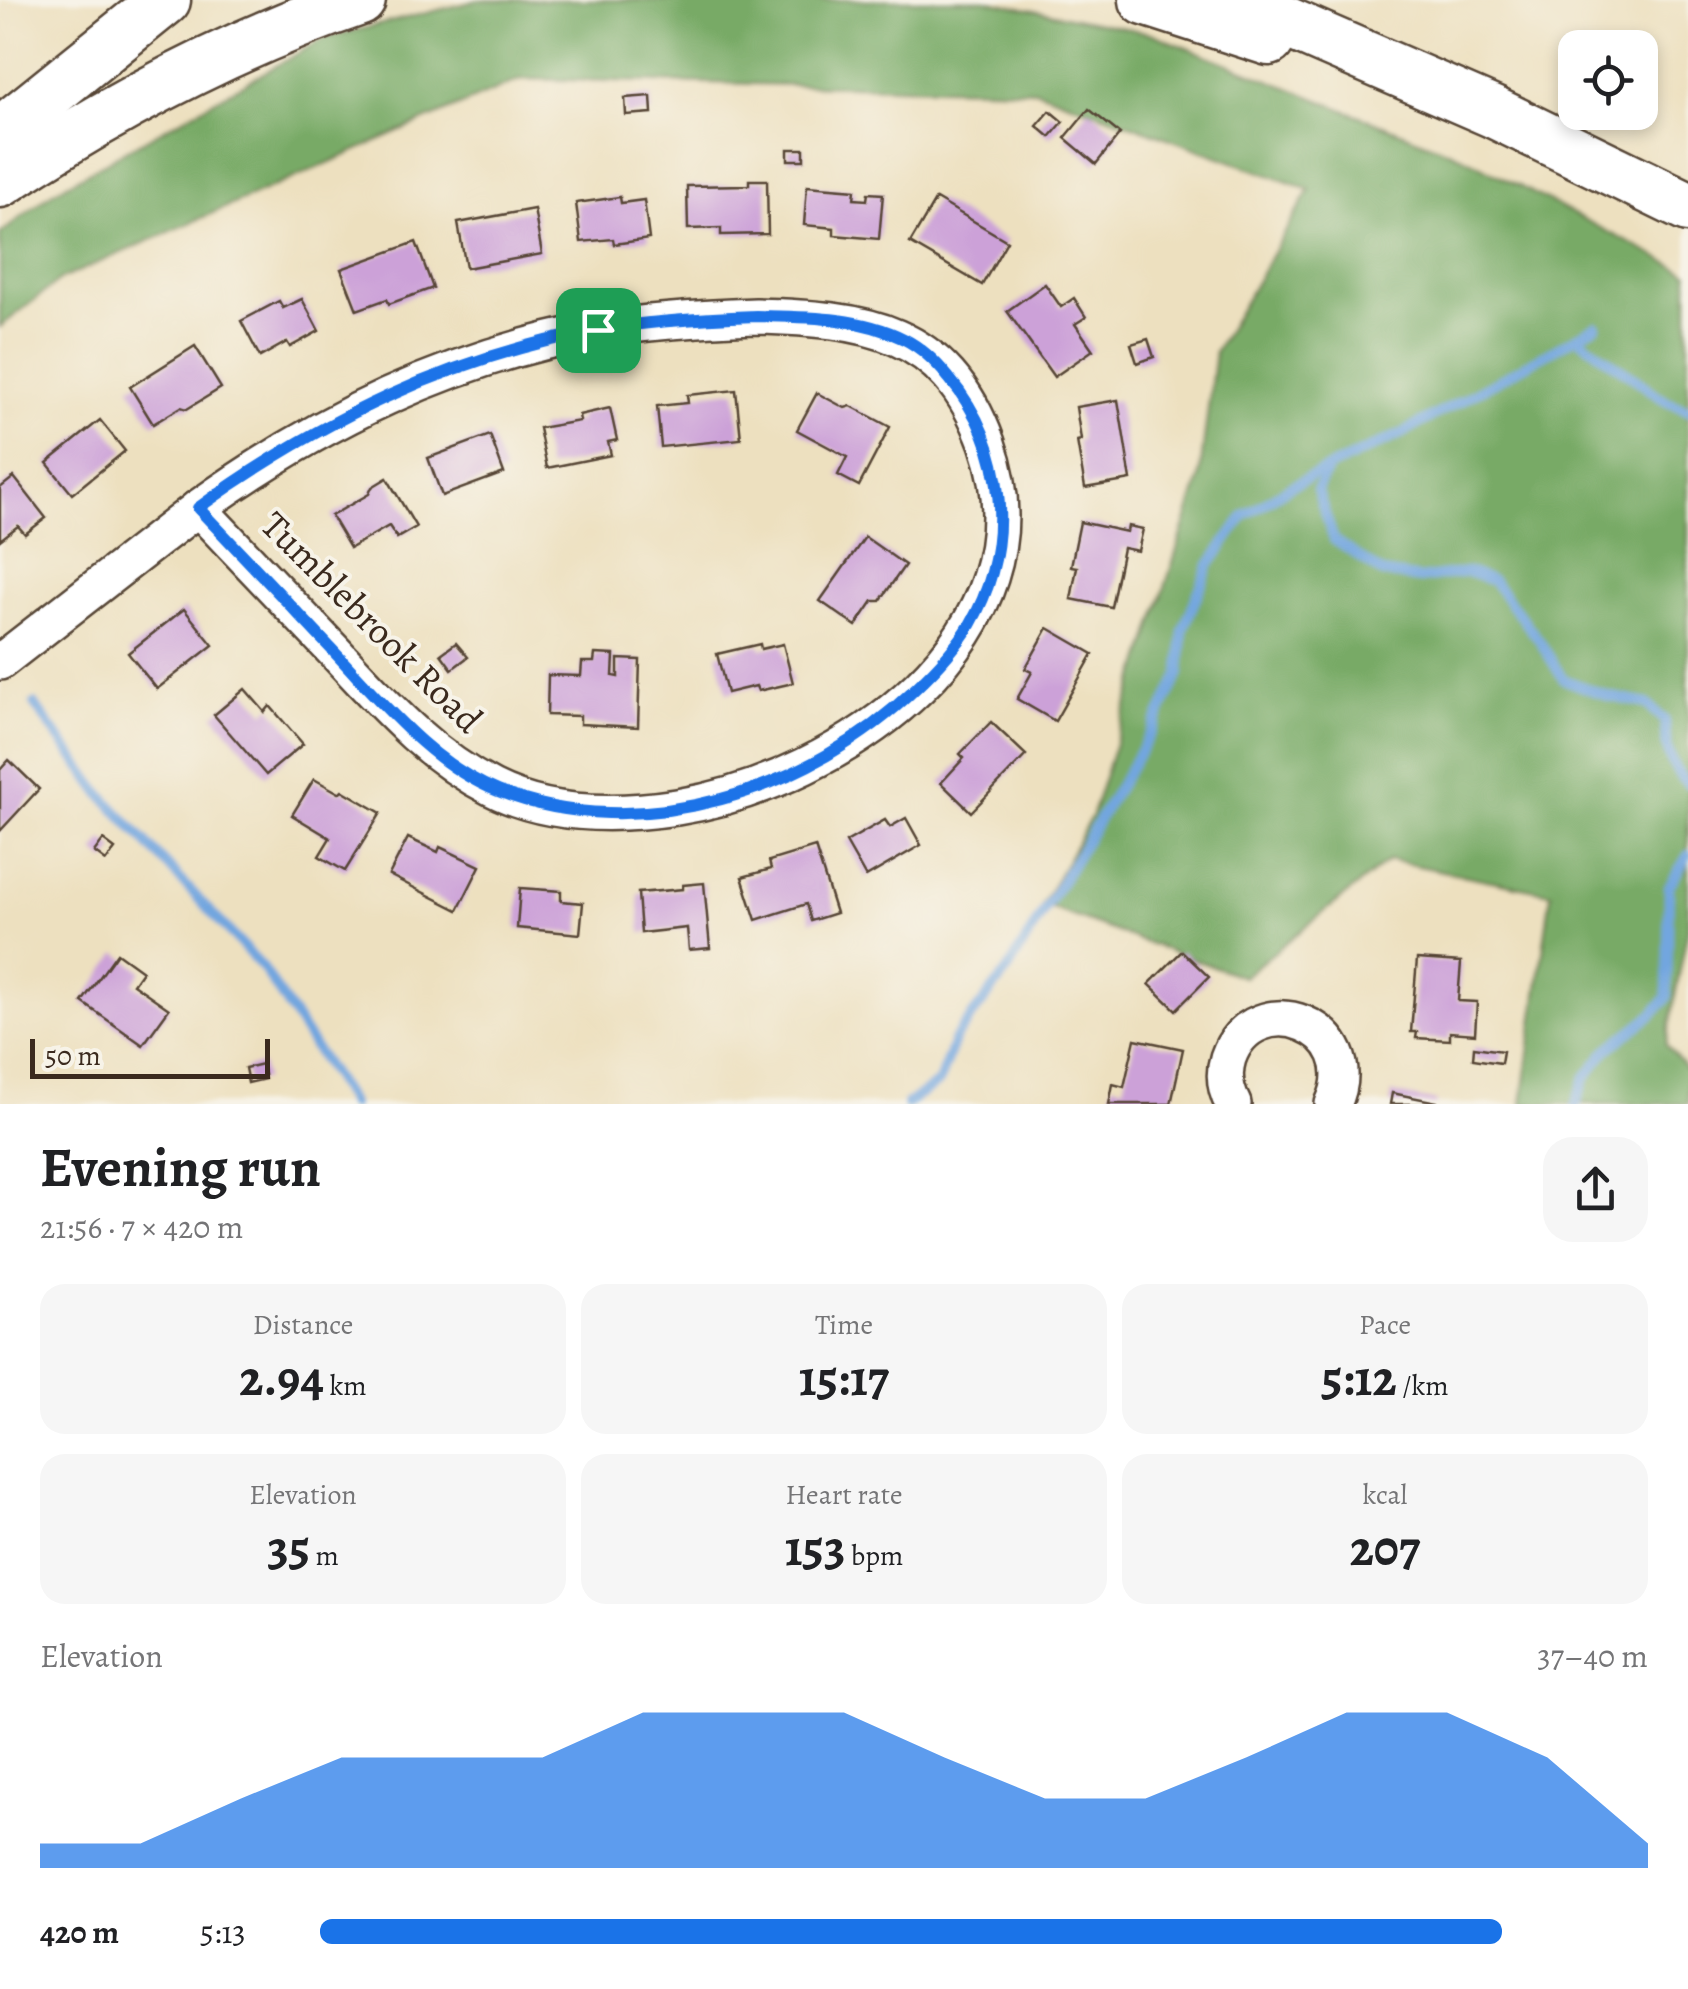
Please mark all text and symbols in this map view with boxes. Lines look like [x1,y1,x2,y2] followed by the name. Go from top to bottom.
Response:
[1558,30,1658,130] map controls
[1558,30,1658,130] button: locate
[556,288,641,373] pin
[571,303,626,358] icon: arrive
[250,500,495,745] street label: Tumblebrook Road
[30,1034,270,1078] scale bar
[45,1037,101,1075] text: 50 m
[40,1130,321,1205] text: Evening run
[1543,1137,1648,1242] button: share
[40,1205,243,1249] text: 21:56 · 7 × 420 m
[253,1306,353,1344] text: Distance
[815,1306,873,1344] text: Time
[1359,1306,1411,1344] text: Pace
[239,1344,324,1412] text: 2.94
[799,1344,889,1412] text: 15:17
[1321,1344,1397,1412] text: 5:12
[324,1367,367,1405] text: km
[1397,1367,1449,1405] text: /km
[249,1476,357,1514] text: Elevation
[786,1476,902,1514] text: Heart rate
[1363,1476,1407,1514] text: kcal
[267,1514,310,1582] text: 35
[785,1514,845,1582] text: 153
[1350,1514,1420,1582] text: 207
[310,1537,339,1575] text: m
[845,1537,903,1575] text: bpm
[40,1634,163,1678] text: Elevation
[1537,1634,1648,1678] text: 37–40 m
[40,1910,119,1954] text: 420 m
[200,1910,246,1954] text: 5:13

